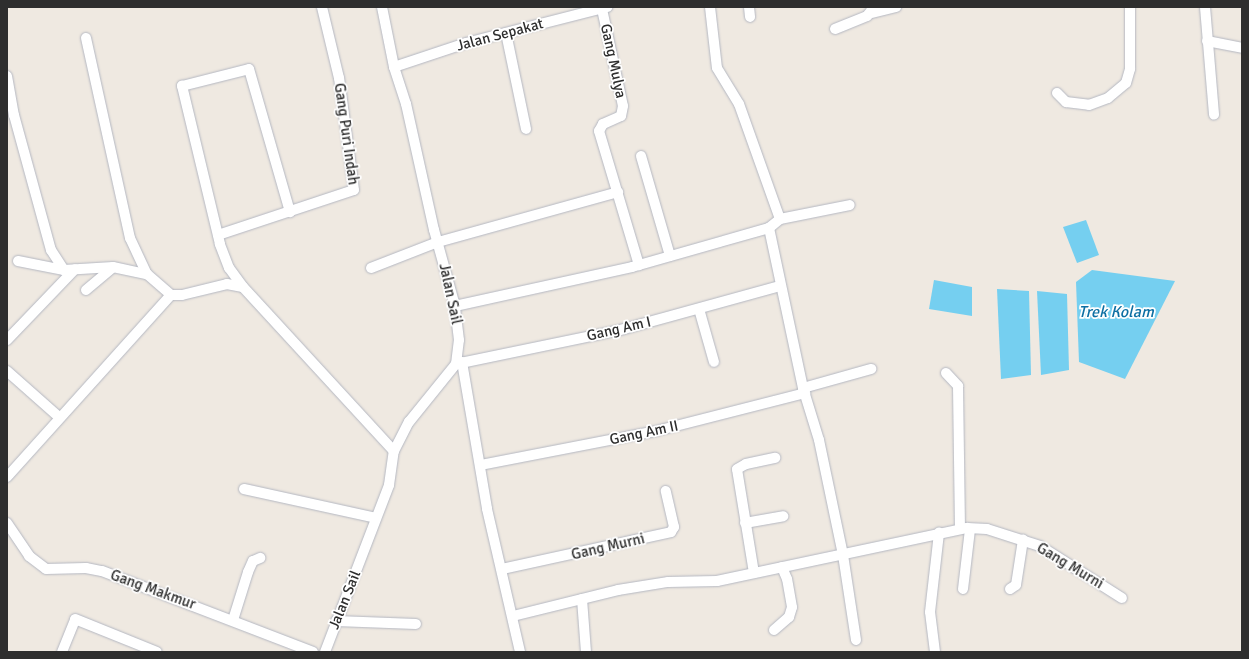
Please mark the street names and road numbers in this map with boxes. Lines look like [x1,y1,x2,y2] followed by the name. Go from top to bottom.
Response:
[455,15,545,55] street label: Jalan Sepakat
[596,22,630,100] street label: Gang Mulya
[330,82,362,186] street label: Gang Puri Indah
[435,262,465,326] street label: Jalan Sail
[585,313,653,345] street label: Gang Am I
[608,417,680,449] street label: Gang Am II
[570,530,646,564] street label: Gang Murni
[1033,539,1107,593] street label: Gang Murni
[108,566,198,614] street label: Gang Makmur
[325,568,365,632] street label: Jalan Sail

